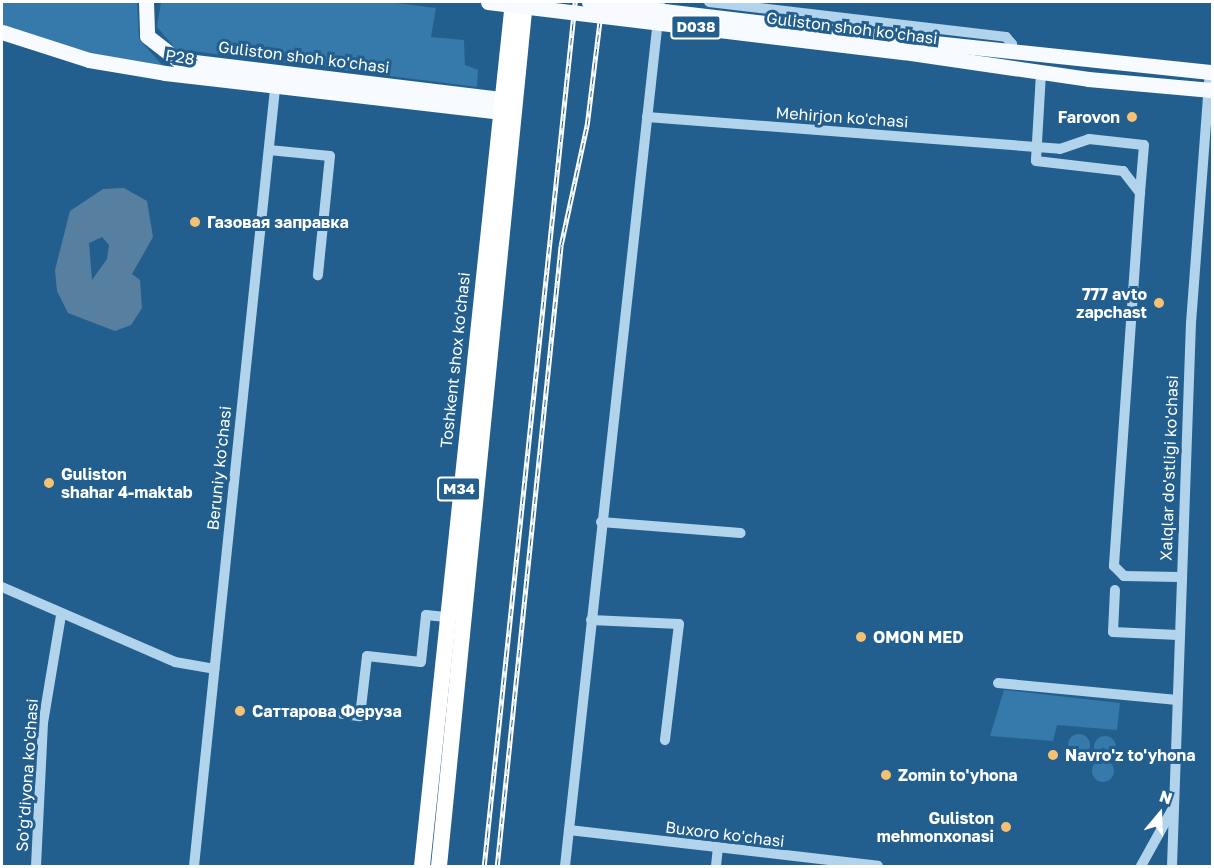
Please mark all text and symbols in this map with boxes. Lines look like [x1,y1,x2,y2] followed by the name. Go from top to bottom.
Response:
[765,8,939,48] street label: Guliston shoh ko'chasi
[669,15,723,39] road number: D038
[217,37,391,77] street label: Guliston shoh ko'chasi
[164,45,196,69] street label: Р28
[775,103,909,131] street label: Mehirjon ko'chasi
[1058,107,1120,127] place label: Farovon
[1125,110,1139,124] marker: Farovon
[207,212,349,232] place label: Газовая заправка
[188,215,202,229] marker: Газовая заправка
[436,271,474,449] street label: Toshkent shox ko'chasi
[1076,284,1147,322] place label: 777 avto zapchast
[1152,296,1166,310] marker: 777 avto zapchast
[1156,375,1182,561] street label: Xalqlar do'stligi ko'chasi
[203,405,235,531] street label: Beruniy ko'chasi
[61,464,193,502] place label: Guliston shahar 4-maktab
[42,476,56,490] marker: Guliston shahar 4-maktab
[436,477,482,501] road number: M34
[873,627,964,647] place label: OMON MED
[854,630,868,644] marker: OMON MED
[12,698,42,852] street label: So'g'diyona ko'chasi
[252,701,402,721] place label: Саттарова Феруза
[233,704,247,718] marker: Саттарова Феруза
[1065,745,1196,765] place label: Navro'z to'yhona
[1046,748,1060,762] marker: Navro'z to'yhona
[898,765,1018,785] place label: Zomin to'yhona
[879,768,893,782] marker: Zomin to'yhona
[1130,784,1190,844] north arrow
[1157,786,1175,808] text: N
[877,808,994,846] place label: Guliston mehmonxonasi
[664,817,786,851] street label: Buxoro ko'chasi
[999,820,1013,834] marker: Guliston mehmonxonasi

